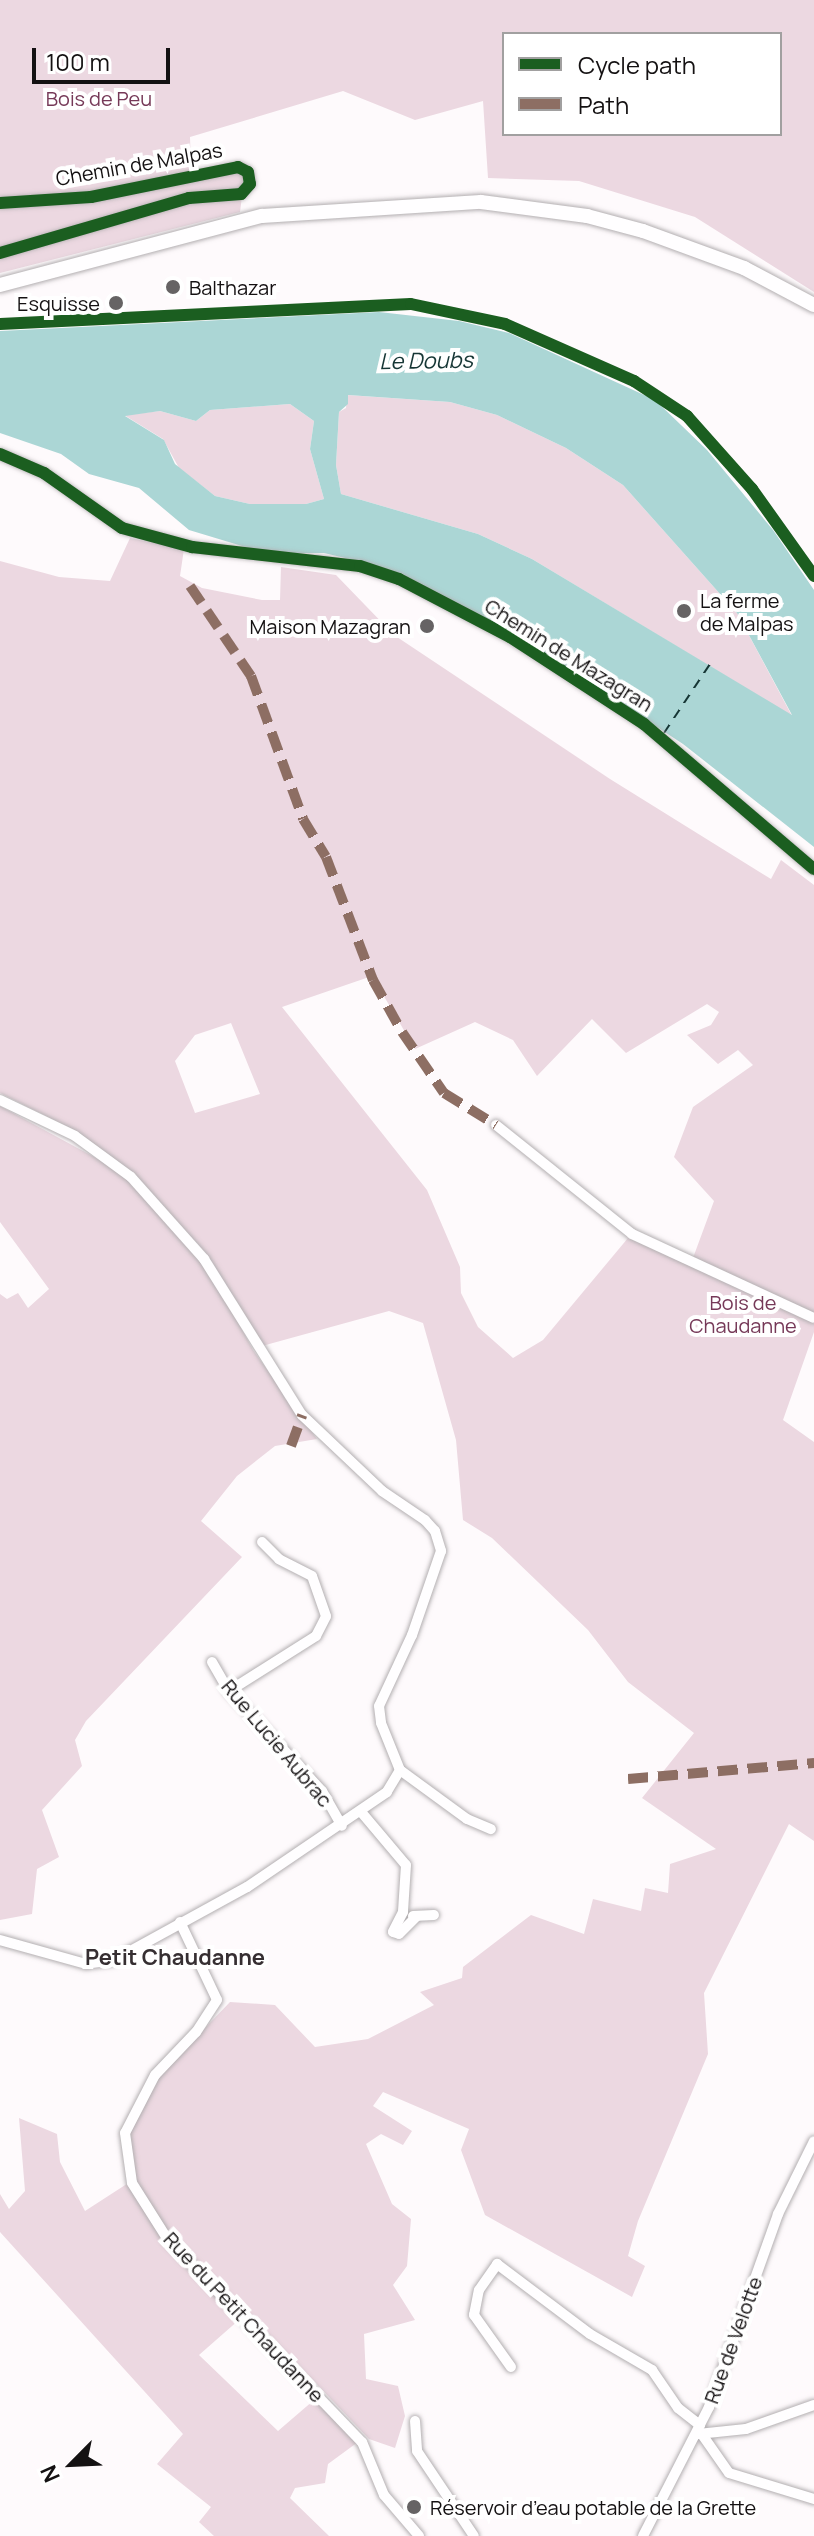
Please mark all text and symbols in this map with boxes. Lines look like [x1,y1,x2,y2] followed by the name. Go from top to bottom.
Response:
[36,32,174,82] scale bar
[502,32,782,136] legend
[46,45,110,78] text: 100 m
[578,48,696,81] text: Cycle path
[46,86,152,110] park label: Bois de Peu
[578,88,629,121] text: Path
[54,138,224,190] street label: Chemin de Malpas
[189,275,276,299] place label: Balthazar
[164,278,182,296] marker: Balthazar
[17,291,100,315] place label: Esquisse
[107,294,125,312] marker: Esquisse
[379,347,473,375] water label: Le Doubs
[700,588,794,635] place label: La ferme de Malpas
[481,594,657,716] street label: Chemin de Mazagran
[675,602,693,620] marker: La ferme de Malpas
[250,614,411,638] place label: Maison Mazagran
[418,617,436,635] marker: Maison Mazagran
[689,1290,797,1337] park label: Bois de Chaudanne
[217,1674,337,1812] street label: Rue Lucie Aubrac
[85,1945,265,1971] district label: Petit Chaudanne
[159,2227,329,2407] street label: Rue du Petit Chaudanne
[699,2273,767,2407] street label: Rue de Velotte
[32,2424,112,2504] north arrow
[33,2460,67,2487] text: N
[430,2495,756,2519] place label: Réservoir d’eau potable de la Grette
[405,2498,423,2516] marker: Réservoir d’eau potable de la Grette

